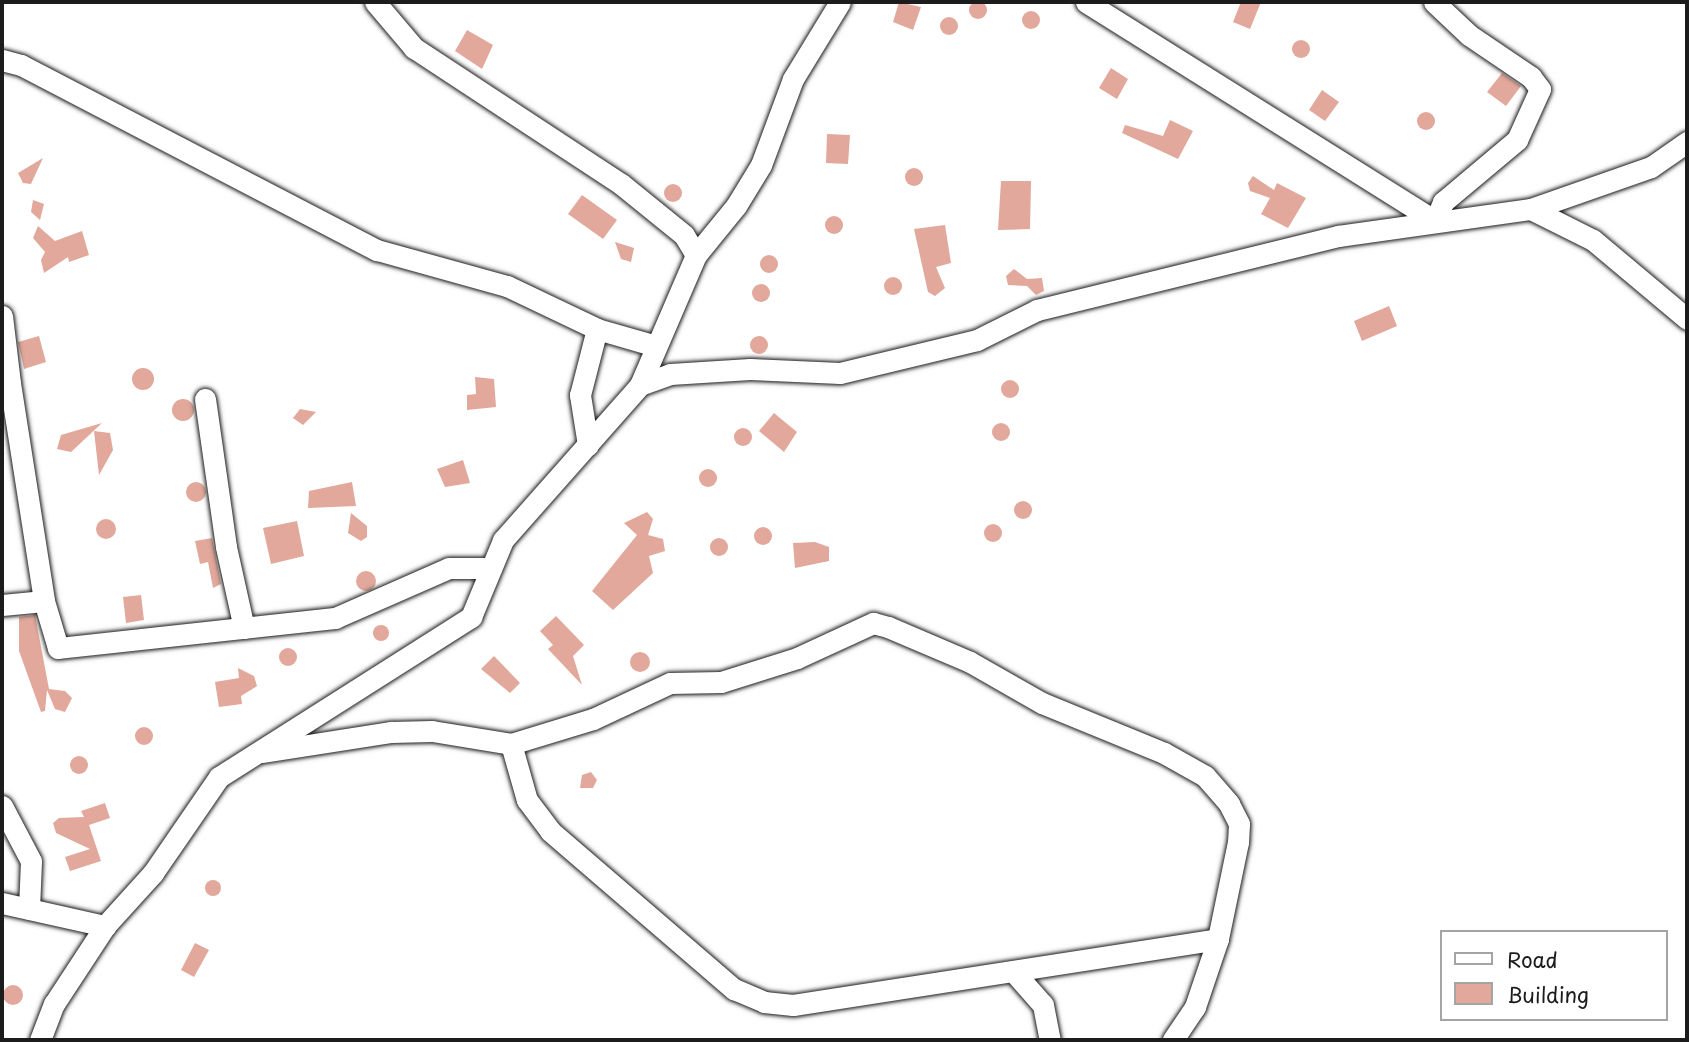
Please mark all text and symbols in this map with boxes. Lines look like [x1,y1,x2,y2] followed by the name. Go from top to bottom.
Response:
[1440,930,1668,1021] legend
[1507,943,1558,975] text: Road
[1507,978,1589,1010] text: Building

